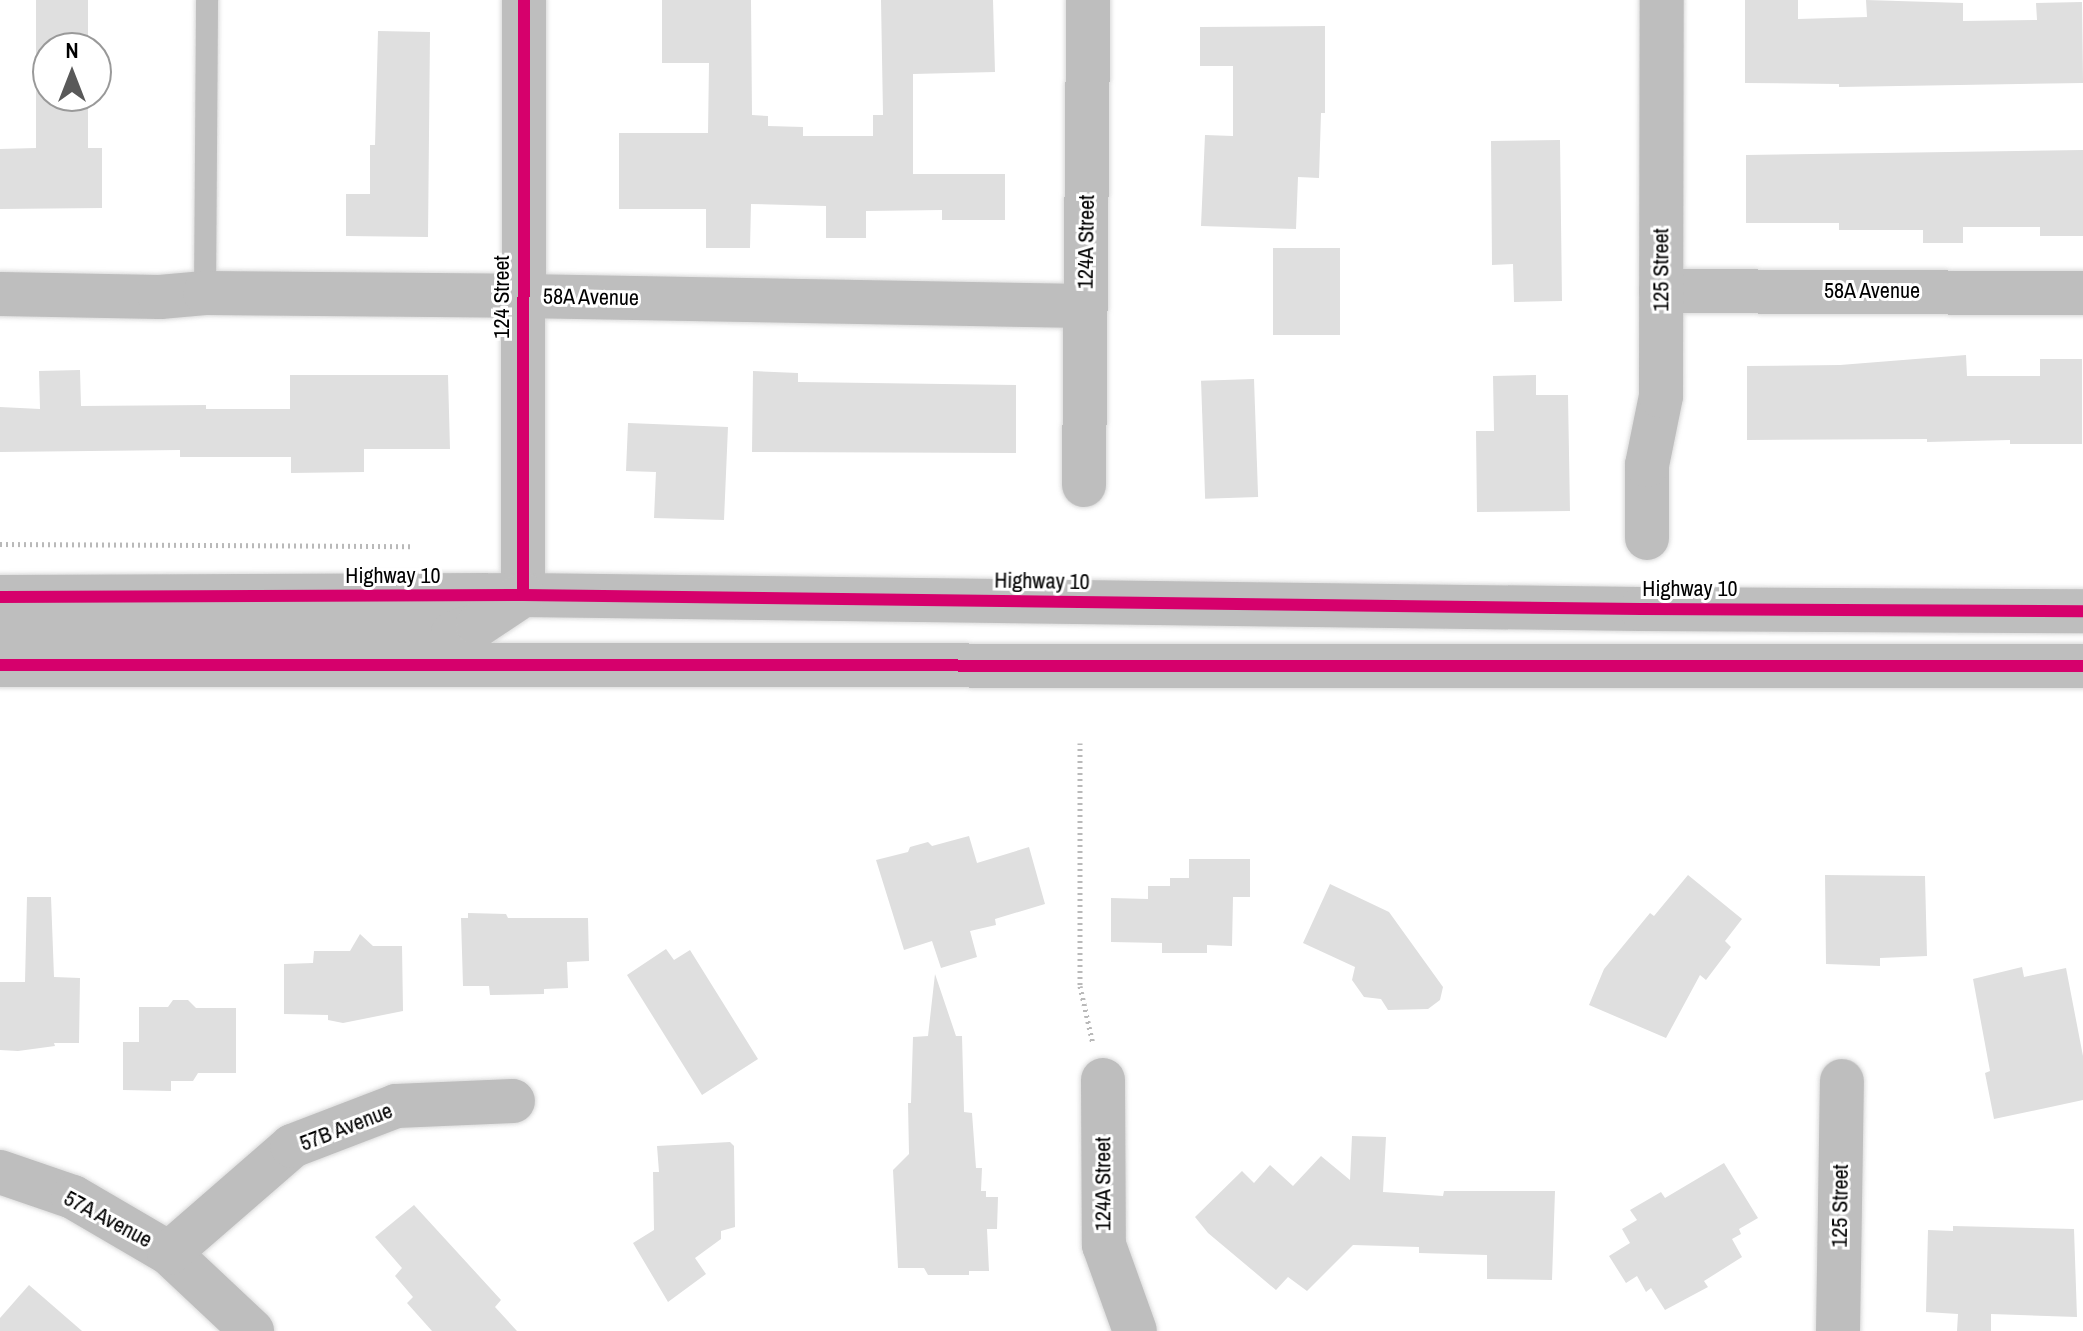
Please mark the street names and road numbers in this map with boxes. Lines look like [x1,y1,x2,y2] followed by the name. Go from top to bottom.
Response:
[1072,194,1100,290] street label: 124A Street
[1648,228,1674,312] street label: 125 Street
[489,255,515,339] street label: 124 Street
[1823,278,1921,304] street label: 58A Avenue
[542,283,640,311] street label: 58A Avenue
[345,563,441,589] street label: Highway 10
[994,567,1090,595] street label: Highway 10
[1642,576,1738,602] street label: Highway 10
[296,1097,396,1157] street label: 57B Avenue
[1090,1136,1116,1232] street label: 124A Street
[1826,1164,1854,1248] street label: 125 Street
[59,1184,157,1254] street label: 57A Avenue

